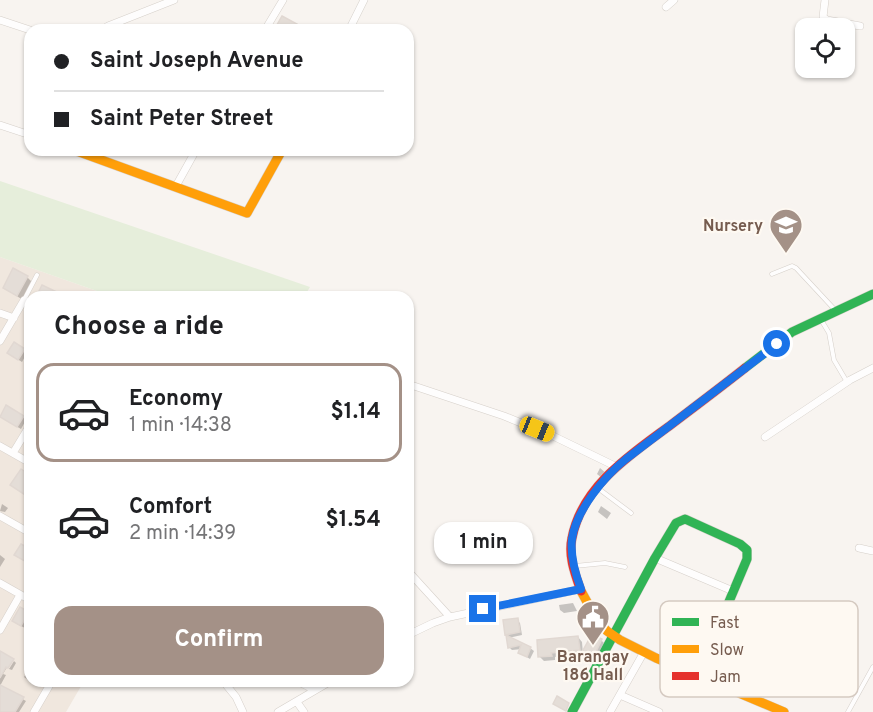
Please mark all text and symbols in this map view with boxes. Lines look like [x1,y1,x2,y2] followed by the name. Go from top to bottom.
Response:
[795,18,855,78] map controls
[795,18,855,78] button: locate
[90,48,304,75] text: Saint Joseph Avenue
[90,106,273,133] text: Saint Peter Street
[768,207,804,254] school or university icon: Nursery
[703,217,763,237] place label: Nursery
[54,310,224,344] text: Choose a ride
[763,330,790,357] route start
[57,386,111,440] icon: car
[129,386,223,413] text: Economy
[331,399,381,426] text: $1.14
[129,413,232,439] text: 1 min · 14:38
[517,414,557,444] car
[57,494,111,548] icon: car
[129,494,212,521] text: Comfort
[325,507,381,534] text: $1.54
[129,521,236,547] text: 2 min · 14:39
[434,522,532,564] callout: 1 min
[459,530,508,556] text: 1 min
[469,595,496,622] route end
[575,599,611,646] public building icon: Barangay 186 Hall
[660,601,858,697] legend
[54,606,384,675] button: Confirm
[710,614,740,634] text: Fast
[710,641,744,661] text: Slow
[557,648,629,686] place label: Barangay 186 Hall
[710,668,741,688] text: Jam

